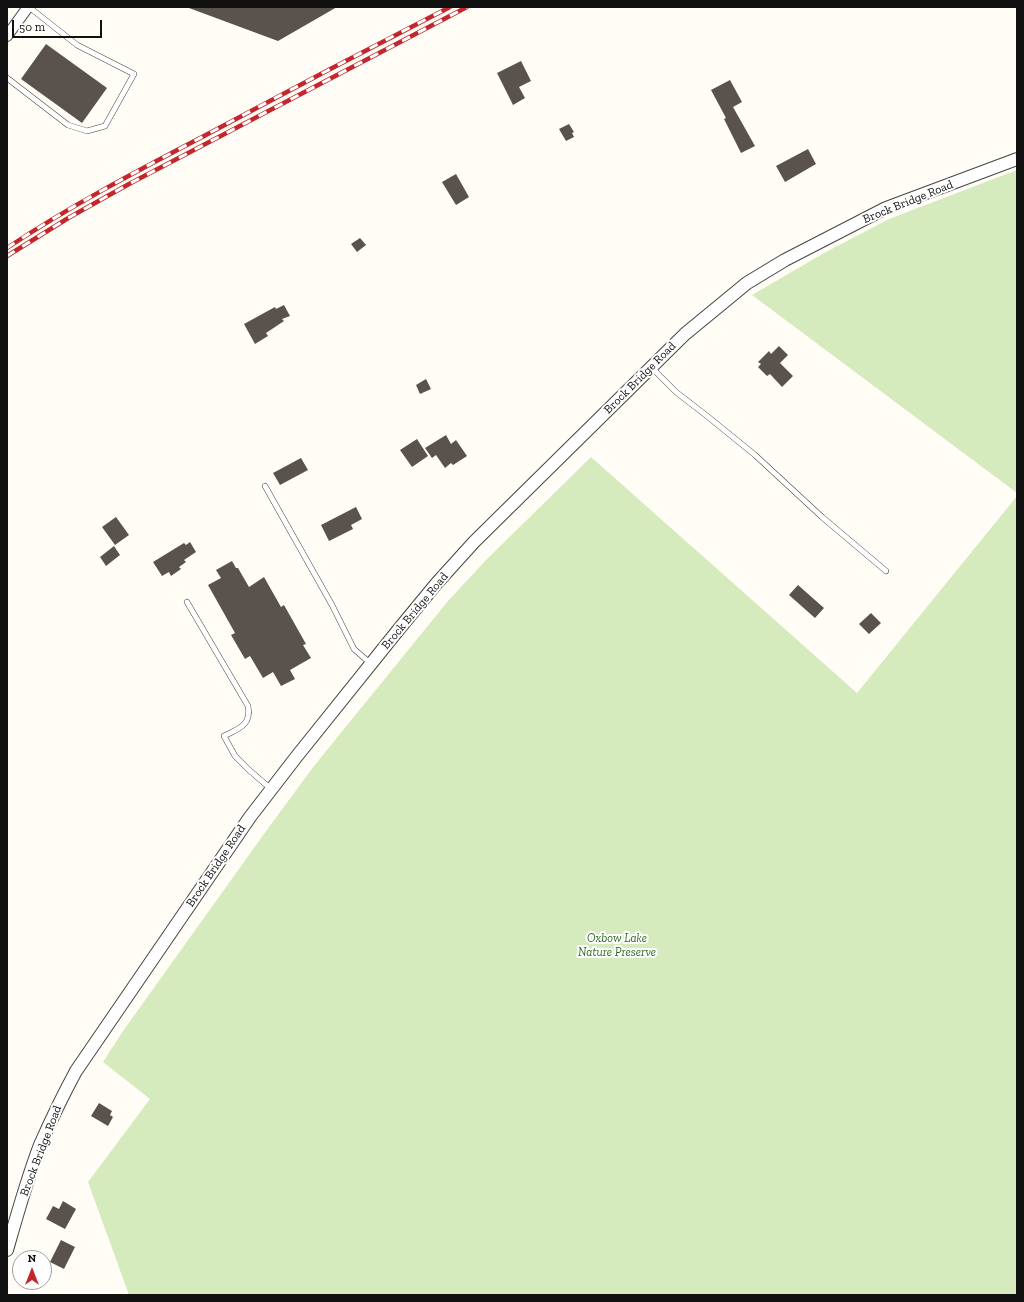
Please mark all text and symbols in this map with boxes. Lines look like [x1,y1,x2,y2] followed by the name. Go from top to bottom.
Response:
[14,12,104,38] scale bar
[19,20,45,34] text: 50 m
[861,177,955,227] street label: Brock Bridge Road
[601,339,679,417] street label: Brock Bridge Road
[379,570,451,652] street label: Brock Bridge Road
[183,822,249,910] street label: Brock Bridge Road
[578,932,656,960] park label: Oxbow Lake Nature Preserve
[17,1104,65,1198] street label: Brock Bridge Road
[12,1250,52,1290] north arrow
[28,1252,36,1265] text: N

